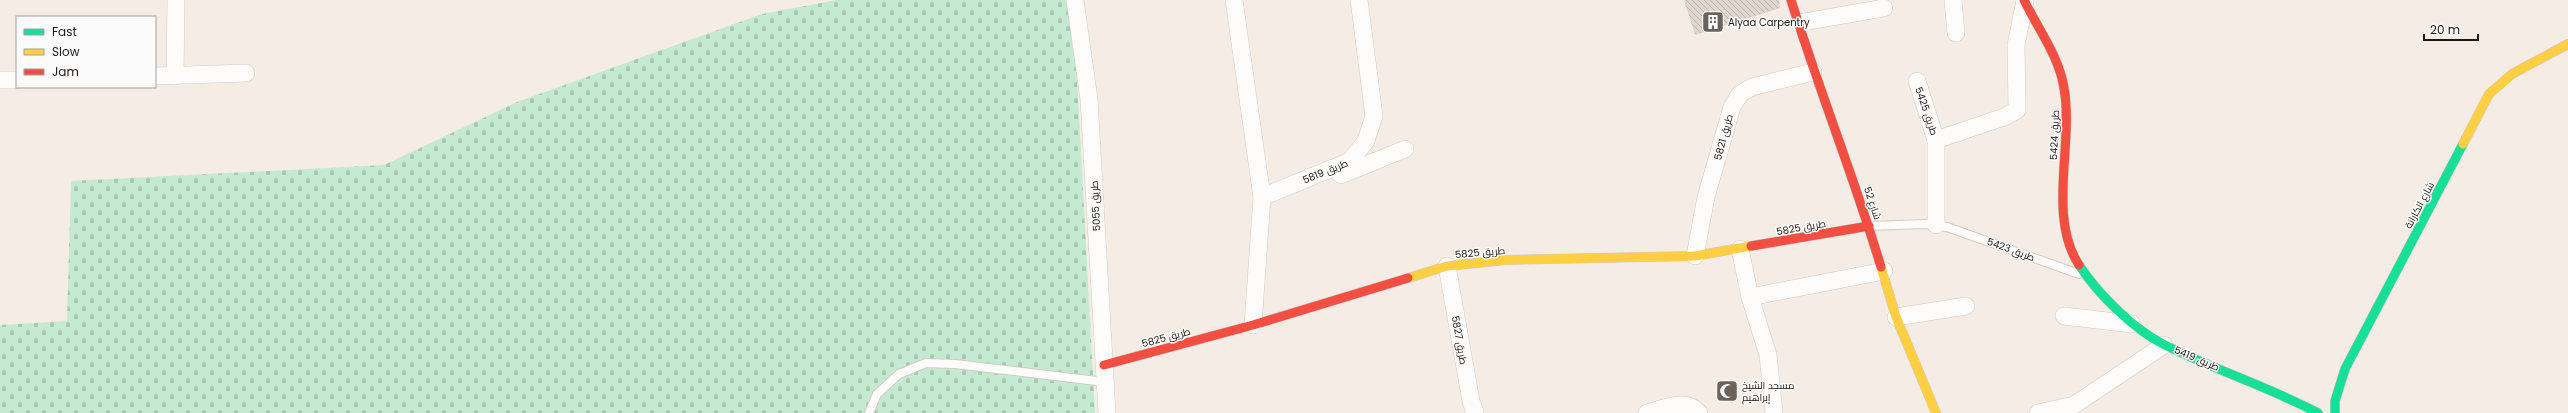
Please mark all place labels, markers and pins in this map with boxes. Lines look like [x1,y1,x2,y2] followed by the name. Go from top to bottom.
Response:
[1700,9,1726,35] building icon: Alyaa Carpentry
[1728,15,1810,30] place label: Alyaa Carpentry
[1714,378,1740,404] mosque icon: مسجد الشيخ إبراهيم
[1742,378,1794,405] place label: مسجد الشيخ إبراهيم

